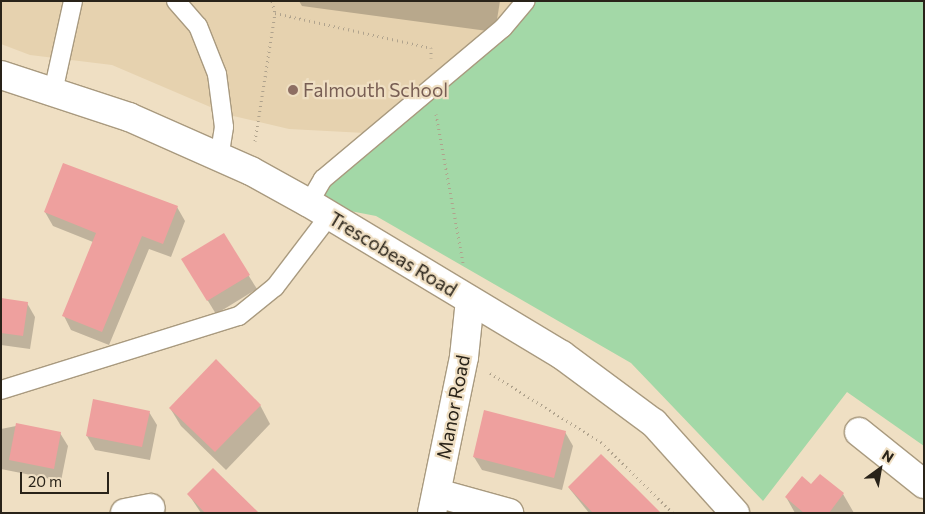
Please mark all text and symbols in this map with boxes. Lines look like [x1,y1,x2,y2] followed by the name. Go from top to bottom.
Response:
[303,79,448,101] place label: Falmouth School
[287,84,299,96] marker: Falmouth School
[325,207,461,301] street label: Trescobeas Road
[432,353,474,461] street label: Manor Road
[855,444,905,494] north arrow
[879,446,897,466] text: N
[22,462,111,494] scale bar
[28,472,62,490] text: 20 m

